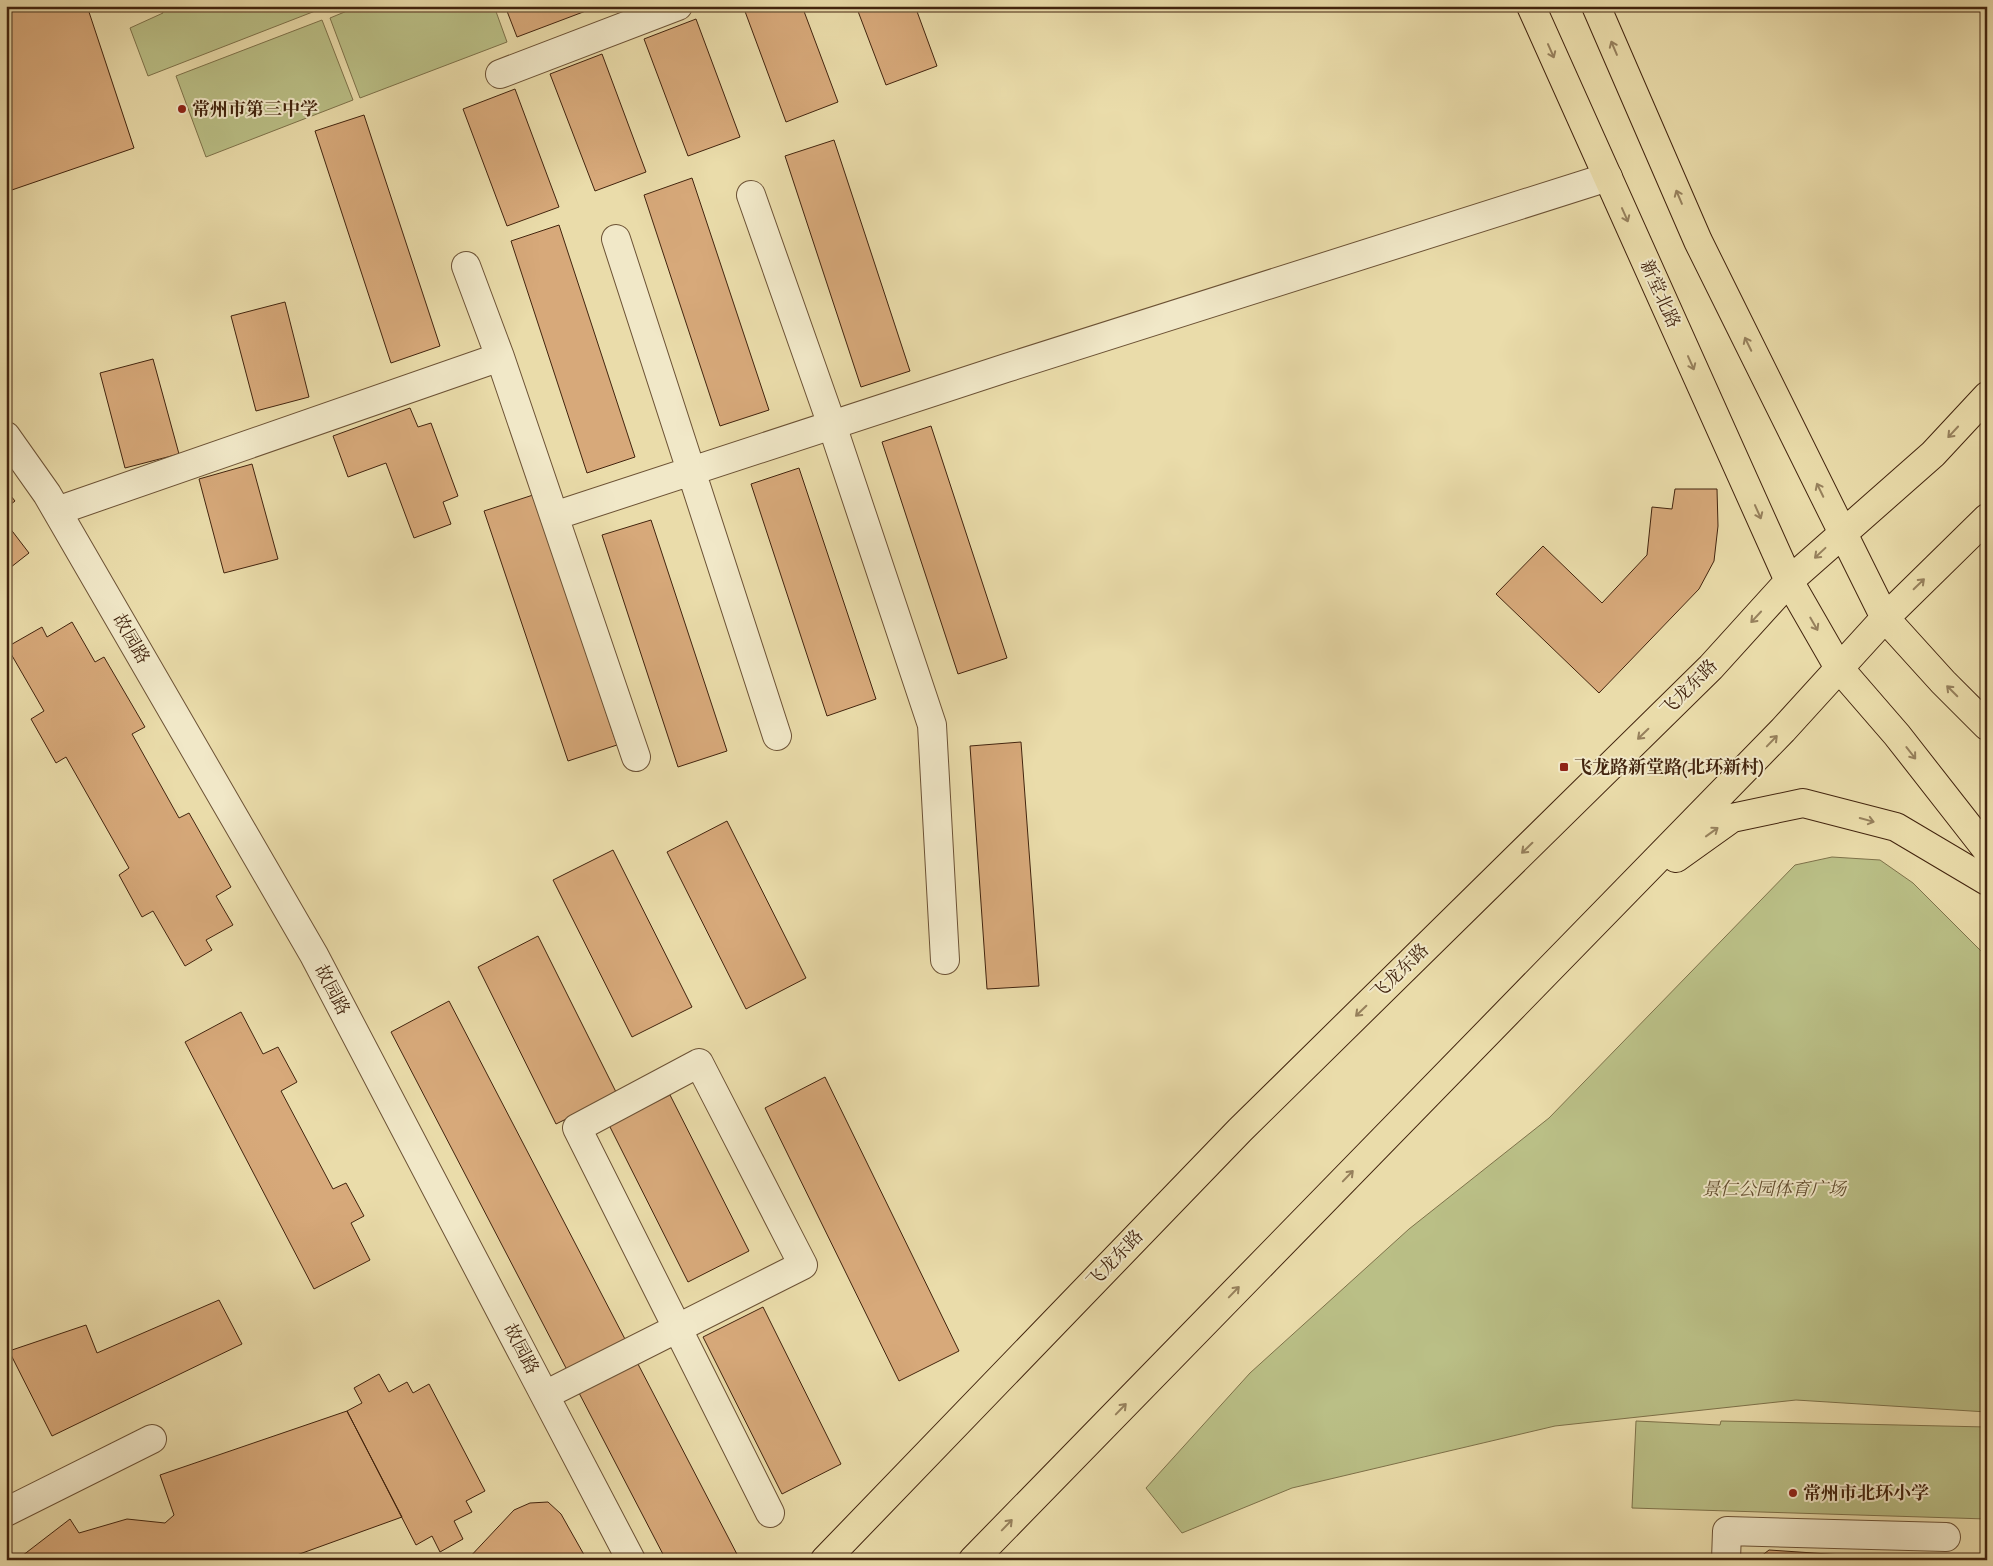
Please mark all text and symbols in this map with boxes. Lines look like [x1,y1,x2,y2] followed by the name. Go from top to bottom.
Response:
[1609,41,1619,56] one-way arrow
[1547,43,1557,58] one-way arrow
[192,98,318,121] place label: 常州市第三中学
[176,103,188,115] marker: 常州市第三中学
[1673,190,1683,205] one-way arrow
[1621,207,1630,222] one-way arrow
[1635,256,1685,332] street label: 新堂北路
[1743,337,1752,352] one-way arrow
[1687,355,1697,370] one-way arrow
[1947,425,1959,438] one-way arrow
[1815,483,1824,498] one-way arrow
[1754,504,1763,519] one-way arrow
[1814,547,1827,559] one-way arrow
[1913,578,1926,590] one-way arrow
[108,610,154,668] street label: 故园路
[1751,611,1762,624] one-way arrow
[1809,616,1819,630] one-way arrow
[1655,654,1723,722] street label: 飞龙东路
[1946,685,1958,697] one-way arrow
[1637,728,1649,740] one-way arrow
[1766,735,1778,747] one-way arrow
[1906,746,1916,760] one-way arrow
[1574,756,1764,779] place label: 飞龙路新堂路(北环新村)
[1558,761,1570,773] marker: 飞龙路新堂路(北环新村)
[1858,815,1874,825] one-way arrow
[1705,827,1719,837] one-way arrow
[1521,841,1533,854] one-way arrow
[1366,939,1434,1005] street label: 飞龙东路
[309,961,355,1019] street label: 故园路
[1355,1004,1367,1017] one-way arrow
[1341,1170,1354,1182] one-way arrow
[1702,1178,1848,1201] park label: 景仁公园体育广场
[1082,1225,1148,1293] street label: 飞龙东路
[1228,1286,1240,1299] one-way arrow
[498,1320,544,1378] street label: 故园路
[1114,1403,1126,1415] one-way arrow
[1803,1482,1929,1505] place label: 常州市北环小学
[1787,1487,1799,1499] marker: 常州市北环小学
[1001,1519,1013,1531] one-way arrow

